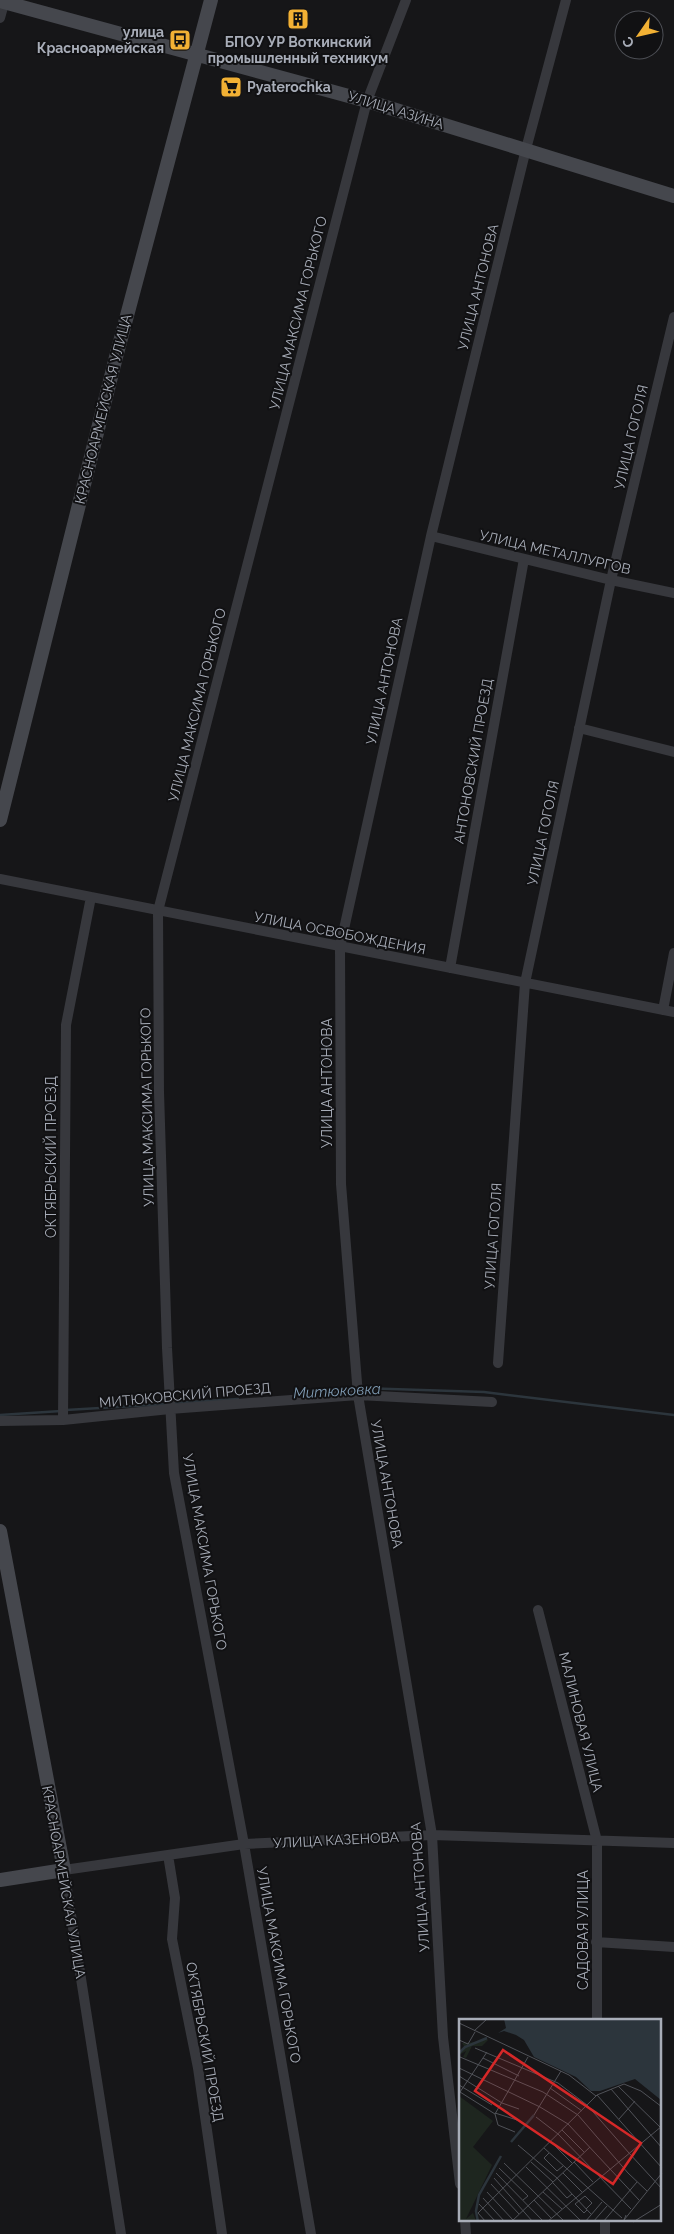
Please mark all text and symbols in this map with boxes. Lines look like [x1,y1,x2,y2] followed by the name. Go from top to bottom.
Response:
[286,7,310,31] building icon: БПОУ УР Воткинский промышленный техникум
[614,10,664,60] north arrow
[37,24,164,56] place label: улица Красноармейская
[168,28,192,52] bus stop icon: улица Красноармейская
[619,33,638,51] text: С
[208,34,388,66] place label: БПОУ УР Воткинский промышленный техникум
[219,75,243,99] supermarket icon: Pyaterochka
[247,79,331,95] place label: Pyaterochka
[346,88,446,132] street label: УЛИЦА АЗИНА
[266,214,330,412] street label: УЛИЦА МАКСИМА ГОРЬКОГО
[455,222,502,352] street label: УЛИЦА АНТОНОВА
[71,312,135,506] street label: КРАСНОАРМЕЙСКАЯ УЛИЦА
[611,383,651,491] street label: УЛИЦА ГОГОЛЯ
[478,527,632,577] street label: УЛИЦА МЕТАЛЛУРГОВ
[165,606,229,804] street label: УЛИЦА МАКСИМА ГОРЬКОГО
[363,615,405,746] street label: УЛИЦА АНТОНОВА
[450,677,495,845] street label: АНТОНОВСКИЙ ПРОЕЗД
[524,779,562,887] street label: УЛИЦА ГОГОЛЯ
[253,908,427,958] street label: УЛИЦА ОСВОБОЖДЕНИЯ
[137,1007,157,1207] street label: УЛИЦА МАКСИМА ГОРЬКОГО
[319,1018,335,1148] street label: УЛИЦА АНТОНОВА
[42,1076,59,1238] street label: ОКТЯБРЬСКИЙ ПРОЕЗД
[481,1182,505,1290] street label: УЛИЦА ГОГОЛЯ
[98,1379,272,1410] street label: МИТЮКОВСКИЙ ПРОЕЗД
[293,1380,381,1402] water label: Митюковка
[368,1419,406,1550] street label: УЛИЦА АНТОНОВА
[180,1453,230,1651] street label: УЛИЦА МАКСИМА ГОРЬКОГО
[556,1650,606,1794] street label: МАЛИНОВАЯ УЛИЦА
[39,1784,90,1980] street label: КРАСНОАРМЕЙСКАЯ УЛИЦА
[407,1821,433,1952] street label: УЛИЦА АНТОНОВА
[273,1829,400,1851] street label: УЛИЦА КАЗЕНОВА
[254,1866,304,2064] street label: УЛИЦА МАКСИМА ГОРЬКОГО
[575,1869,591,1990] street label: САДОВАЯ УЛИЦА
[183,1961,228,2123] street label: ОКТЯБРЬСКИЙ ПРОЕЗД
[459,2019,662,2222] inset map

